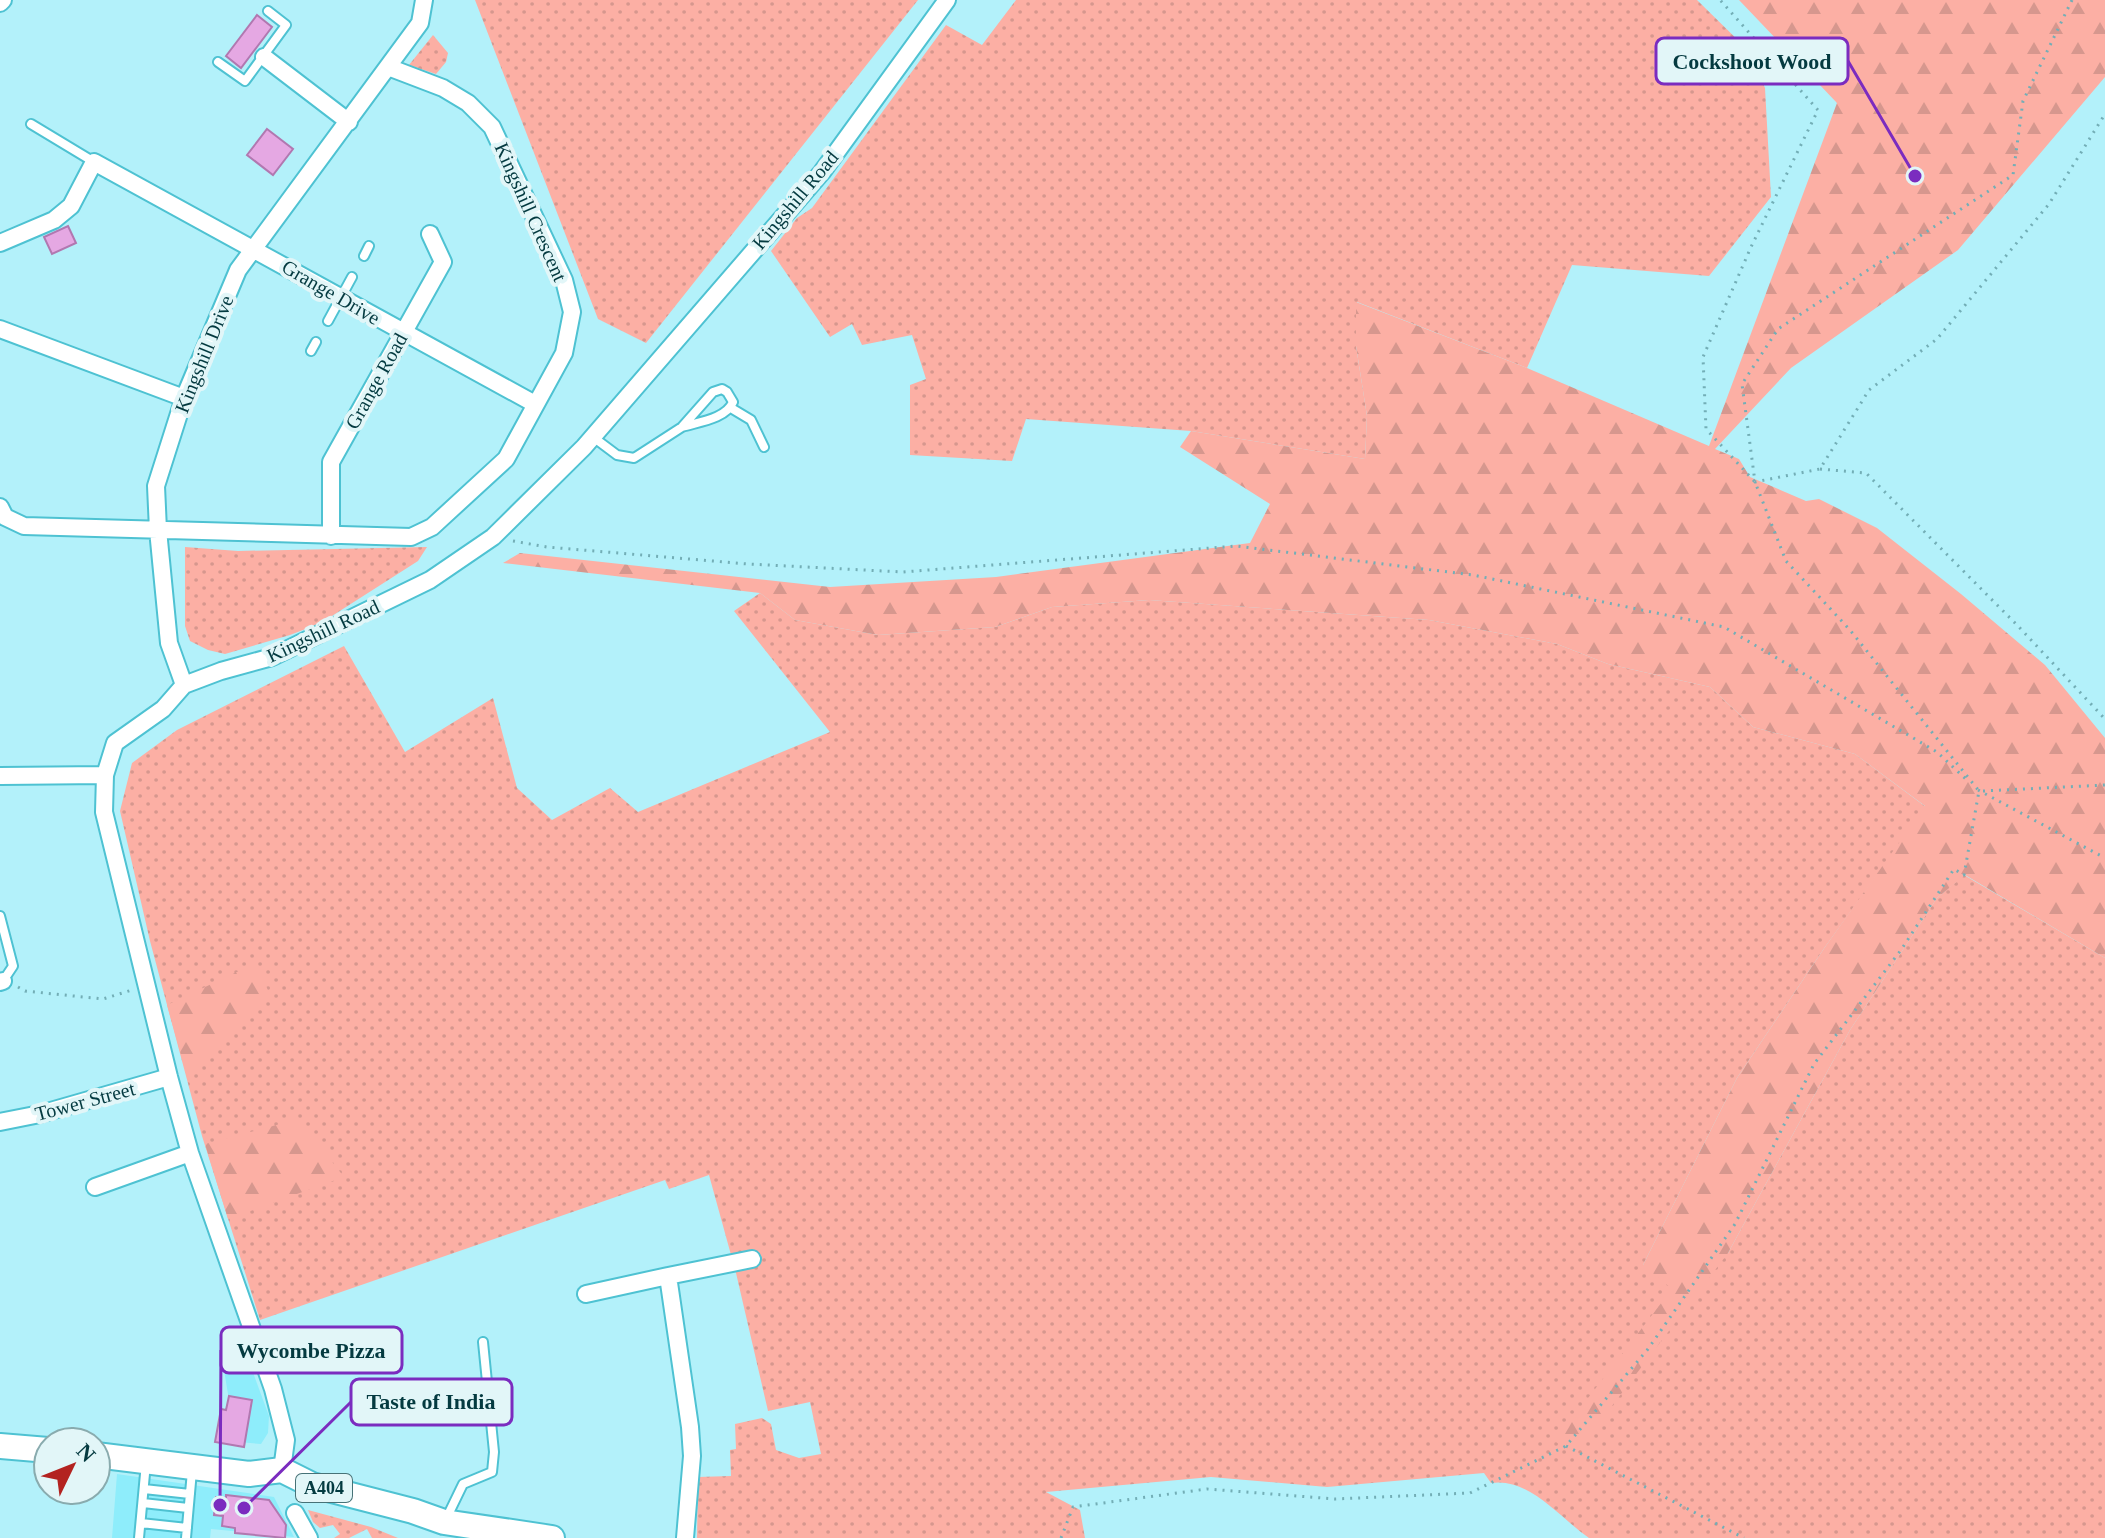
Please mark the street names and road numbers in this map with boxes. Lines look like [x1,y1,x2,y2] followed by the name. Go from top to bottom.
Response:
[490,139,572,286] street label: Kingshill Crescent
[747,146,843,254] street label: Kingshill Road
[278,255,384,330] street label: Grange Drive
[170,292,239,416] street label: Kingshill Drive
[341,329,412,433] street label: Grange Road
[263,595,383,668] street label: Kingshill Road
[33,1077,138,1125] street label: Tower Street
[296,1474,352,1502] road number: A404

